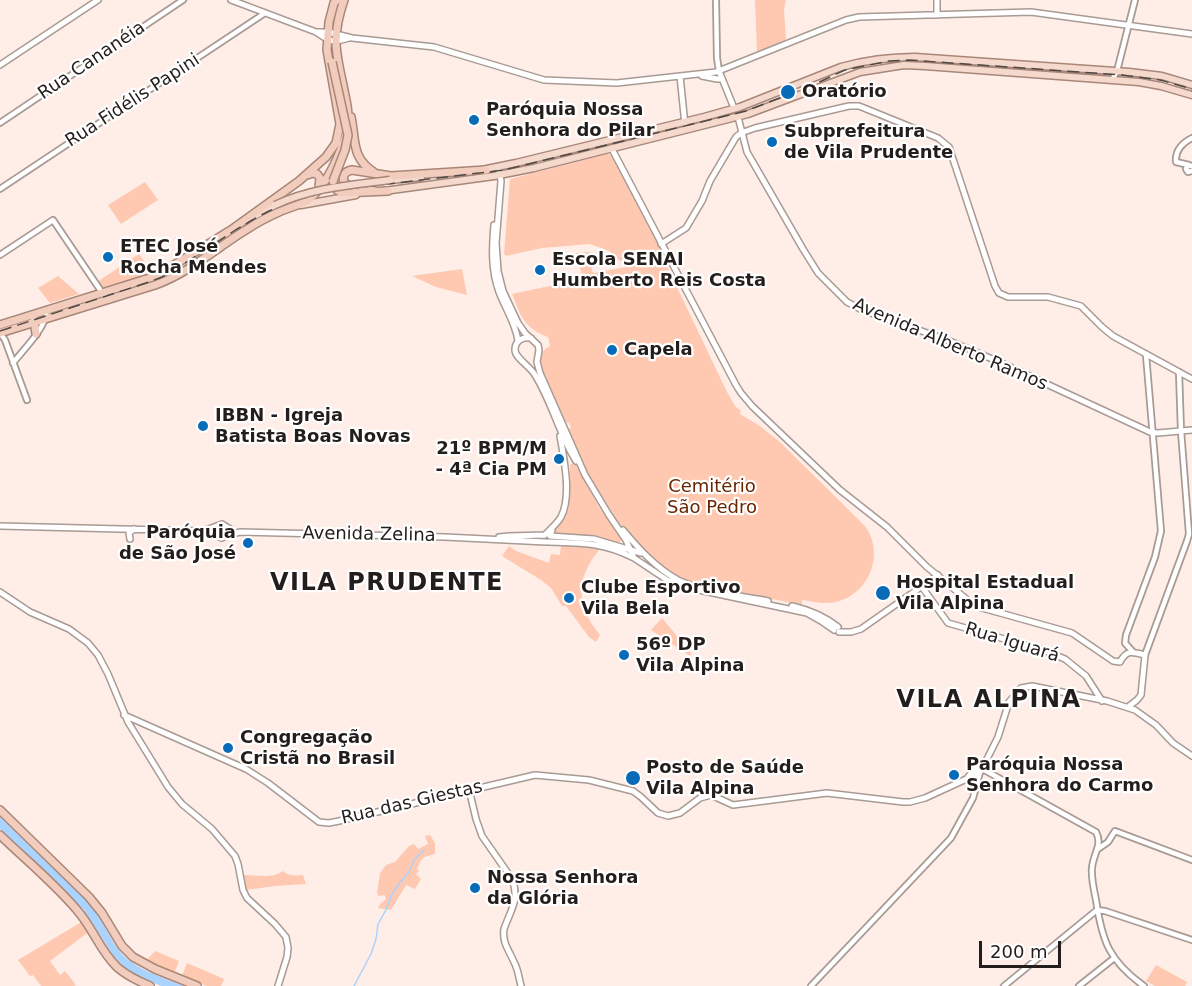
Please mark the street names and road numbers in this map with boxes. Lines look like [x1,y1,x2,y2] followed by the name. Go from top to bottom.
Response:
[34,17,150,105] street label: Rua Cananéia
[62,50,204,152] street label: Rua Fidélis Papini
[849,294,1051,396] street label: Avenida Alberto Ramos
[302,523,436,547] street label: Avenida Zelina
[962,618,1062,668] street label: Rua Iguará
[339,776,485,830] street label: Rua das Giestas

